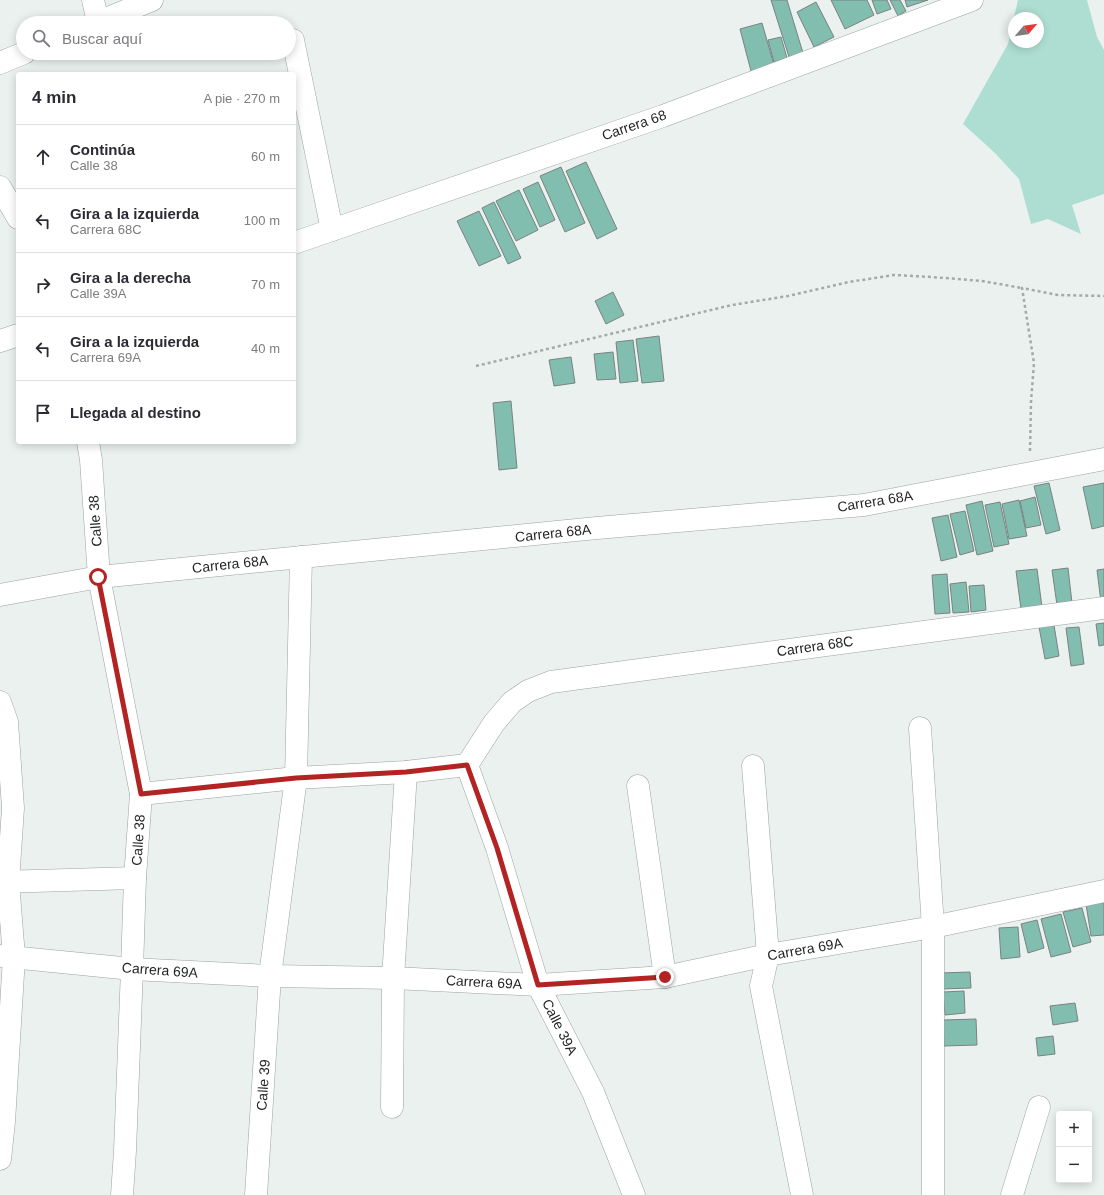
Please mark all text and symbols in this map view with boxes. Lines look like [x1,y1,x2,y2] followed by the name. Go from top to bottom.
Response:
[1008,12,1044,48] north arrow
[16,16,296,60] search box
[30,27,52,49] icon: search
[62,30,142,47] text: Buscar aquí
[32,88,76,107] text: 4 min
[203,91,280,106] text: A pie · 270 m
[600,106,668,143] street label: Carrera 68
[70,141,135,158] text: Continúa
[32,146,54,168] icon: ahead
[251,149,280,164] text: 60 m
[70,158,118,173] text: Calle 38
[70,205,199,222] text: Gira a la izquierda
[32,210,54,232] icon: left
[244,213,280,228] text: 100 m
[70,222,142,237] text: Carrera 68C
[70,269,191,286] text: Gira a la derecha
[32,274,54,296] icon: right
[251,277,280,292] text: 70 m
[70,286,126,301] text: Calle 39A
[70,333,199,350] text: Gira a la izquierda
[32,338,54,360] icon: left
[251,341,280,356] text: 40 m
[70,350,141,365] text: Carrera 69A
[32,402,54,424] icon: arrive
[70,404,201,421] text: Llegada al destino
[836,487,915,515] street label: Carrera 68A
[85,495,105,547] street label: Calle 38
[514,521,592,545] street label: Carrera 68A
[191,552,269,576] street label: Carrera 68A
[89,568,107,586] route start
[776,633,854,659] street label: Carrera 68C
[128,814,148,866] street label: Calle 38
[766,934,845,964] street label: Carrera 69A
[121,959,199,981] street label: Carrera 69A
[656,968,674,986] route end
[446,972,523,992] street label: Carrera 69A
[539,996,581,1058] street label: Calle 39A
[253,1059,273,1111] street label: Calle 39
[1056,1111,1092,1183] map controls
[1056,1111,1092,1147] button: +
[1056,1147,1092,1183] button: −

